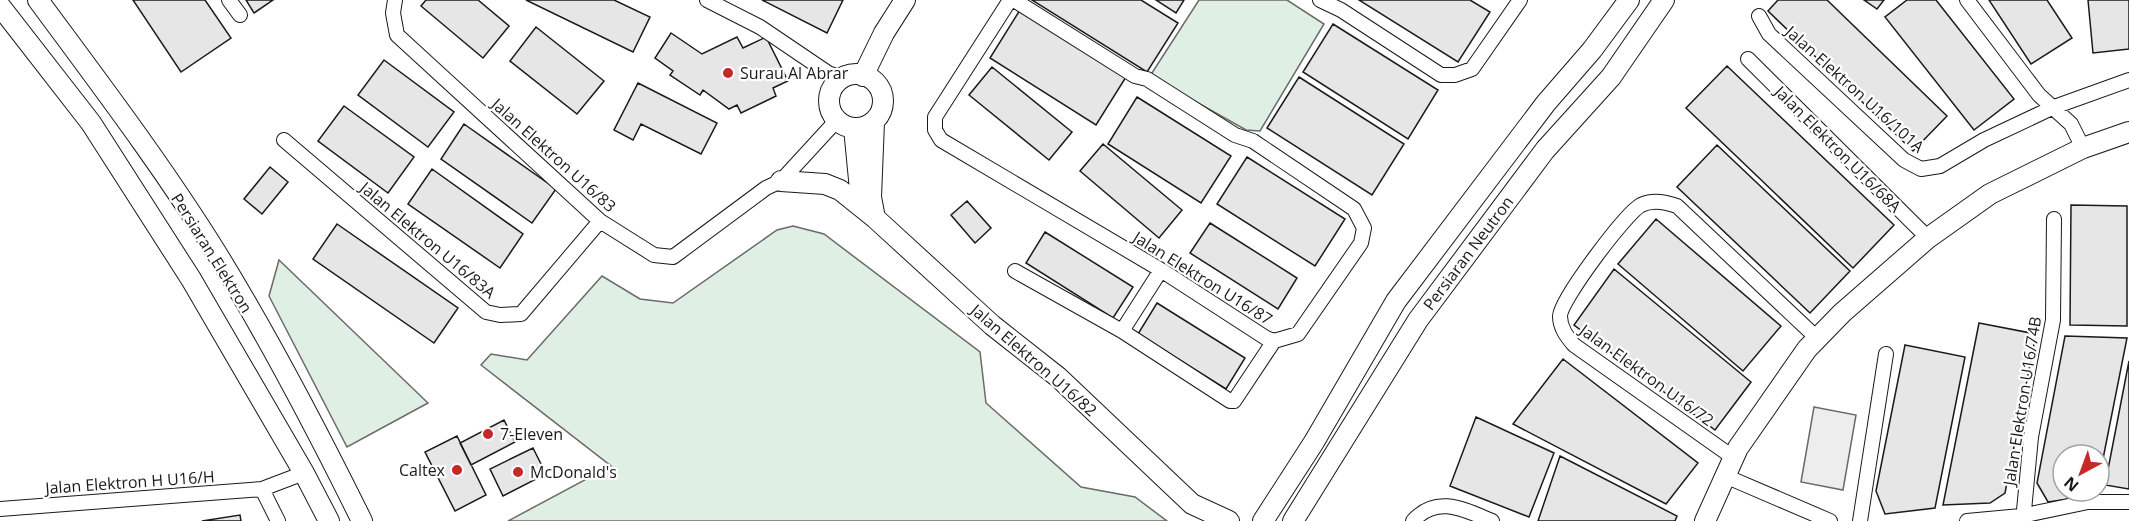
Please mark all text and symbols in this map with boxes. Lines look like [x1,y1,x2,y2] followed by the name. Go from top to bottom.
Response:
[1779,19,1930,158] street label: Jalan Elektron U16/101A
[740,62,849,84] place label: Surau Al Abrar
[721,66,735,80] marker: Surau Al Abrar
[1769,80,1907,218] street label: Jalan Elektron U16/68A
[486,92,621,217] street label: Jalan Elektron U16/83
[354,175,501,304] street label: Jalan Elektron U16/83A
[166,189,258,317] street label: Persiaran Elektron
[1418,191,1518,315] street label: Persiaran Neutron
[1127,225,1277,330] street label: Jalan Elektron U16/87
[965,298,1102,421] street label: Jalan Elektron U16/82
[1997,315,2046,489] street label: Jalan Elektron U16/74B
[1574,318,1718,431] street label: Jalan Elektron U16/72
[500,423,563,445] place label: 7-Eleven
[481,427,495,441] marker: 7-Eleven
[2051,443,2111,503] north arrow
[399,459,446,481] place label: Caltex
[530,461,617,483] place label: McDonald's
[450,463,464,477] marker: Caltex
[43,465,215,499] street label: Jalan Elektron H U16/H
[511,465,525,479] marker: McDonald's
[2059,472,2083,497] text: N

